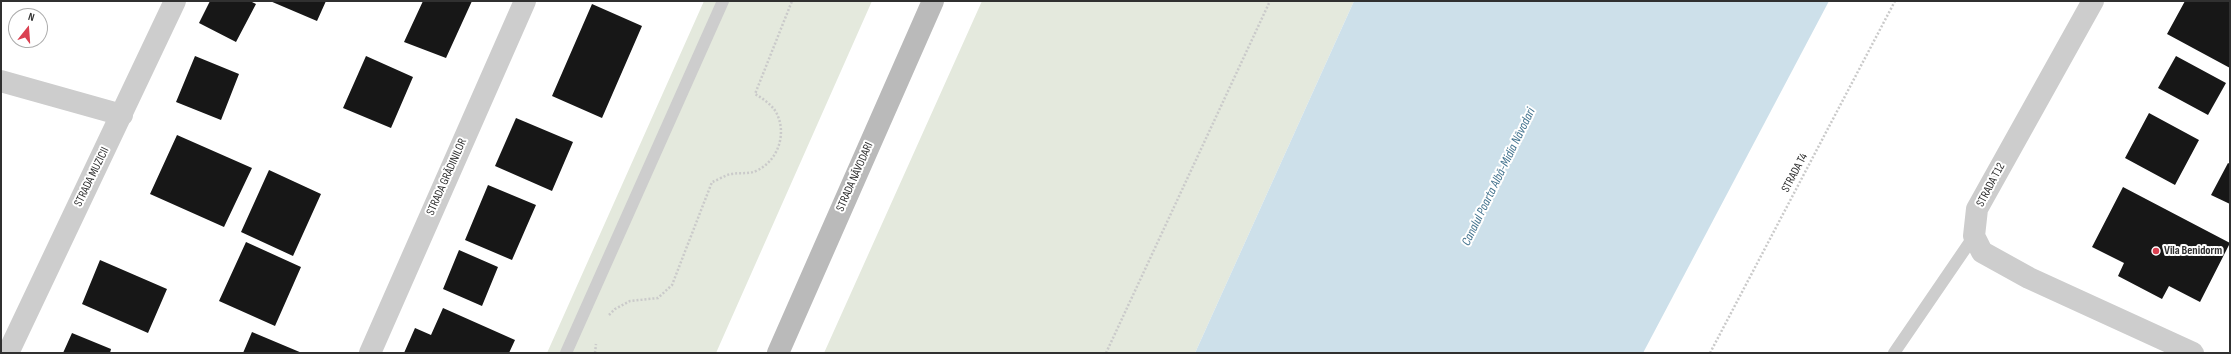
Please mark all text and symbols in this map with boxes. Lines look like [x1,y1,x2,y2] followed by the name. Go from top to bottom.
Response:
[8,8,48,48] north arrow
[27,10,36,24] text: N
[1459,105,1539,249] water label: Canalul Poarta Albă-Midia Năvodari
[424,136,470,218] street label: STRADA GRĂDINILOR
[833,140,877,214] street label: STRADA NĂVODARI
[71,145,113,209] street label: STRADA MUZICII
[1779,151,1811,195] street label: STRADA T4
[1973,161,2009,209] street label: STRADA T12
[2164,244,2222,258] place label: Vila Benidorm
[2151,246,2161,256] marker: Vila Benidorm

